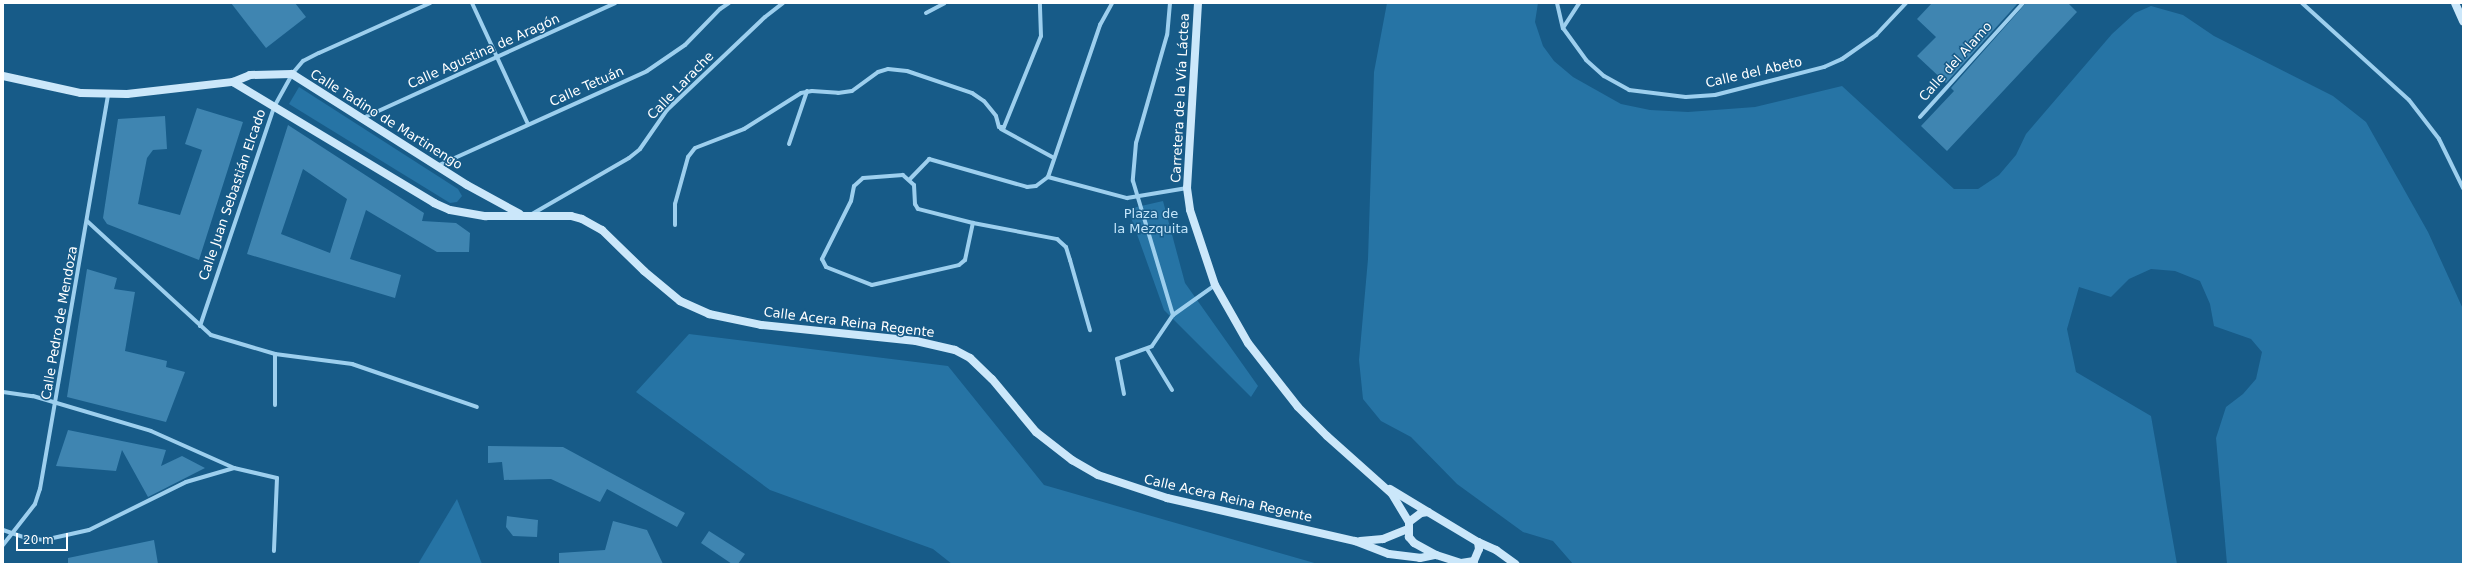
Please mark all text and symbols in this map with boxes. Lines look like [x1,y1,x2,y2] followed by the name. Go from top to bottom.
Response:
[406,11,562,93] street label: Calle Agustina de Aragón
[1169,13,1193,183] street label: Carretera de la Vía Láctea
[1916,19,1996,105] street label: Calle del Alamo
[645,49,717,123] street label: Calle Larache
[1704,54,1804,92] street label: Calle del Abeto
[547,64,627,110] street label: Calle Tetuán
[307,67,465,173] street label: Calle Tadino de Martinengo
[196,107,270,283] street label: Calle Juan Sebastián Elcado
[1114,207,1188,238] park label: Plaza de la Mezquita
[39,245,81,401] street label: Calle Pedro de Mendoza
[763,305,935,341] street label: Calle Acera Reina Regente
[1142,472,1314,526] street label: Calle Acera Reina Regente
[18,525,70,551] scale bar
[23,533,54,547] text: 20 m

